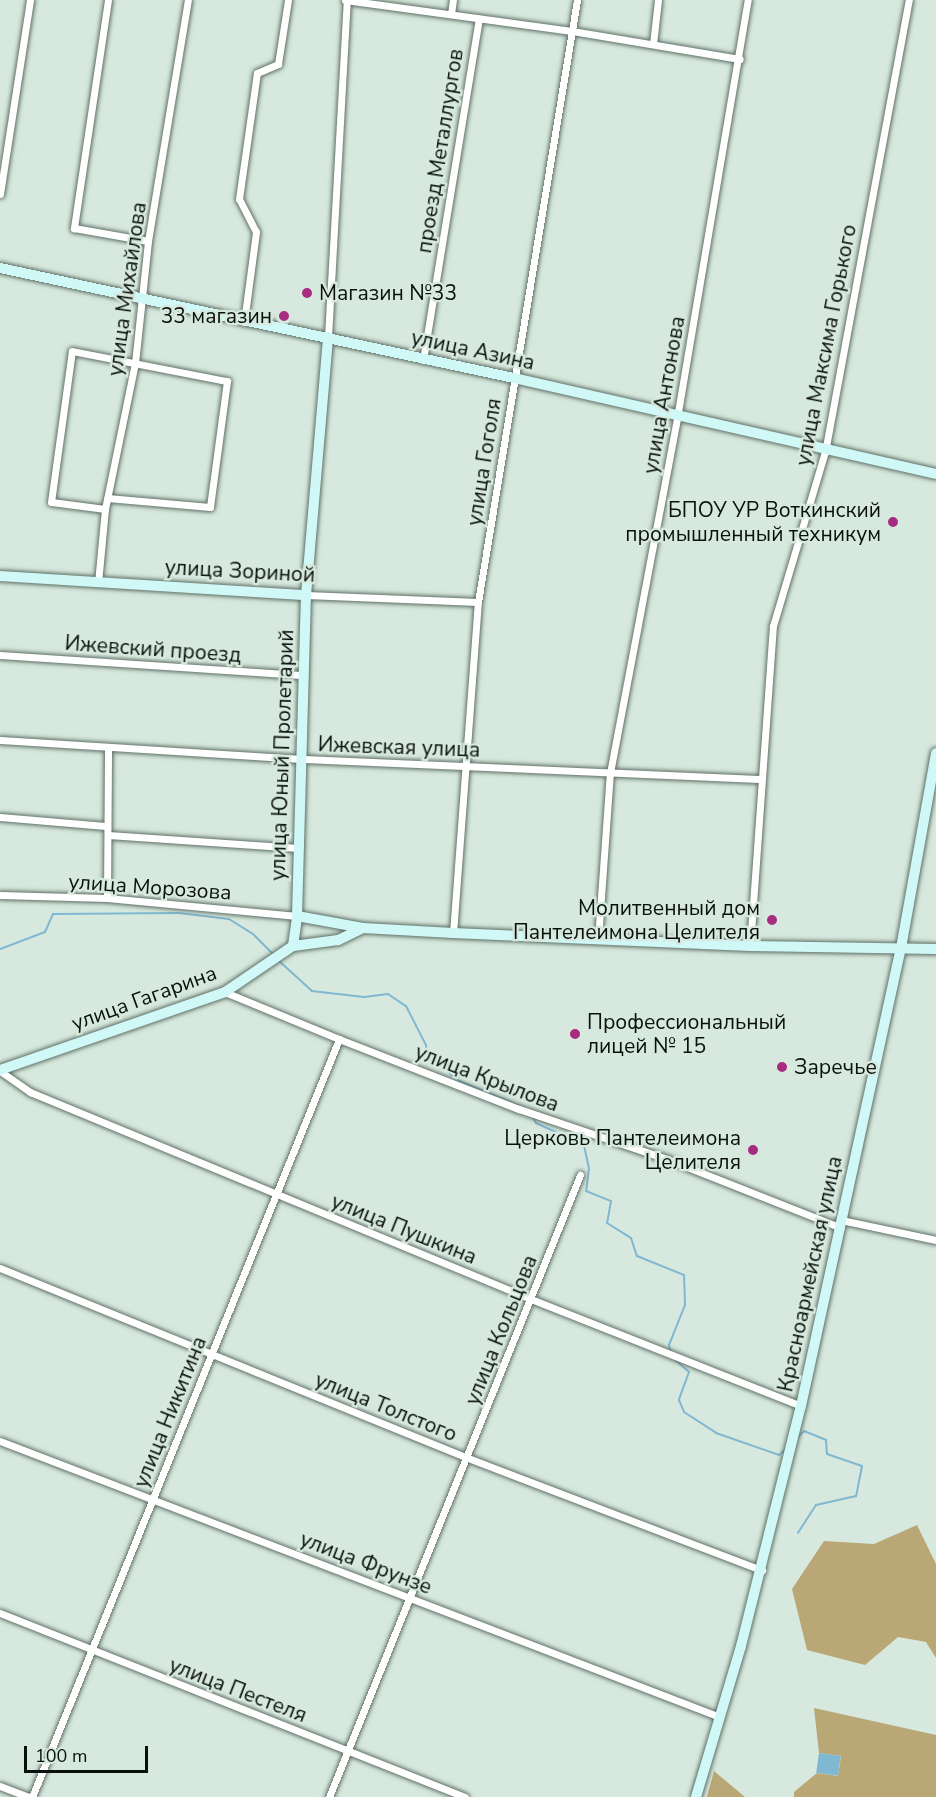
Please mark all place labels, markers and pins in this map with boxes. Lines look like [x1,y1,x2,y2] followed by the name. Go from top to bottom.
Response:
[319,280,457,306] place label: Магазин №33
[300,286,314,300] marker: Магазин №33
[161,303,272,329] place label: 33 магазин
[277,309,291,323] marker: 33 магазин
[625,497,881,547] place label: БПОУ УР Воткинский промышленный техникум
[886,515,900,529] marker: БПОУ УР Воткинский промышленный техникум
[513,895,760,945] place label: Молитвенный дом Пантелеимона Целителя
[765,913,779,927] marker: Молитвенный дом Пантелеимона Целителя
[587,1009,786,1059] place label: Профессиональный лицей № 15
[568,1027,582,1041] marker: Профессиональный лицей № 15
[794,1054,877,1080] place label: Заречье
[775,1060,789,1074] marker: Заречье
[504,1125,741,1175] place label: Церковь Пантелеимона Целителя
[746,1143,760,1157] marker: Церковь Пантелеимона Целителя

